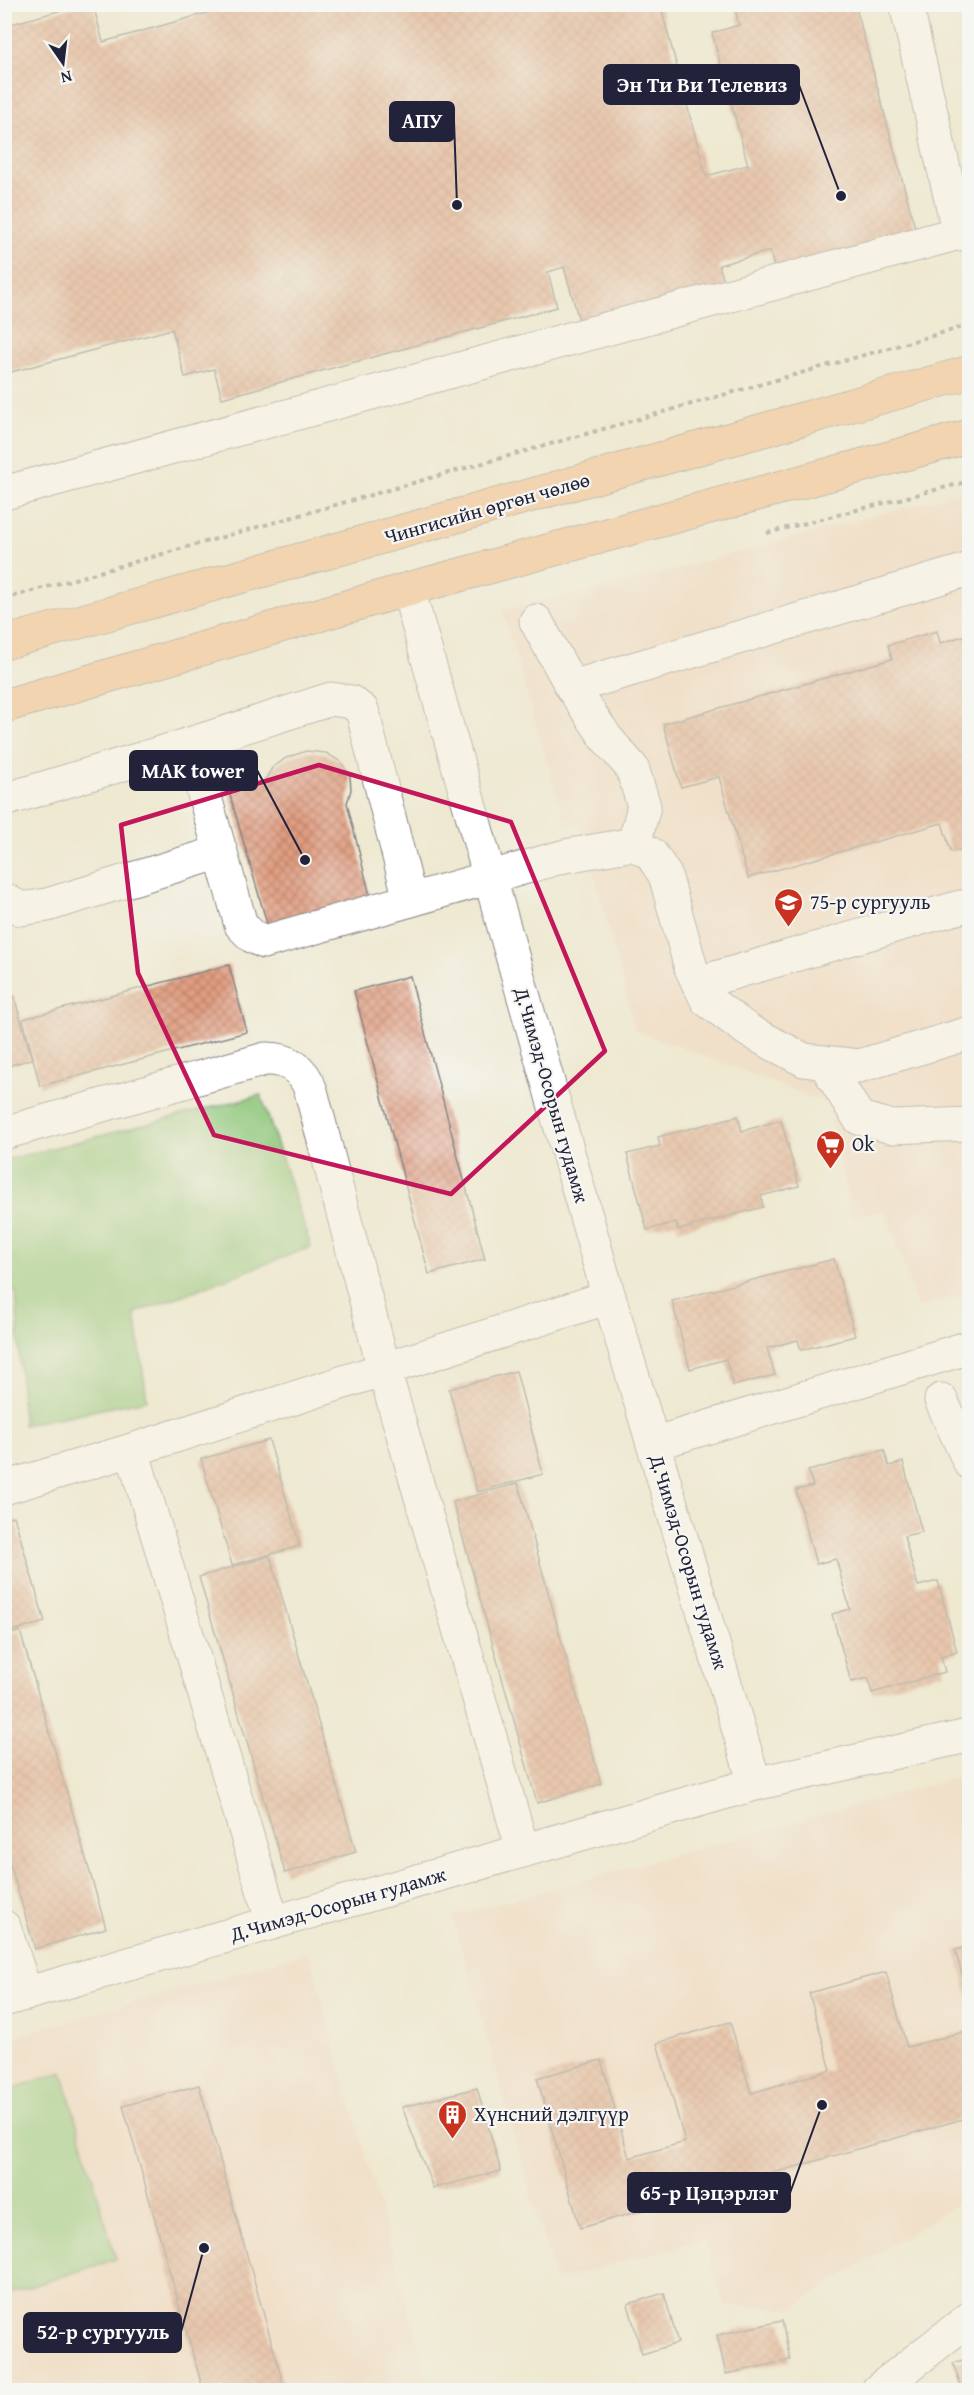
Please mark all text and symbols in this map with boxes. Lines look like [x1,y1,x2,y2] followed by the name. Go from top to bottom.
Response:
[33,33,93,93] north arrow
[58,65,75,91] text: N
[604,65,799,104] callout: Эн Ти Ви Телевиз
[617,69,787,100] text: Эн Ти Ви Телевиз
[390,102,454,141] callout: АПУ
[402,105,443,136] text: АПУ
[381,464,593,551] street label: Чингисийн өргөн чөлөө
[130,751,257,790] callout: MAK tower
[142,755,245,786] text: MAK tower
[773,886,805,928] school or university icon: 75-р сургууль
[810,887,930,916] place label: 75-р сургууль
[508,983,597,1206] street label: Д.Чимэд-Осорын гудамж
[815,1128,847,1170] supermarket icon: Ok
[852,1129,875,1158] place label: Ok
[643,1450,736,1673] street label: Д.Чимэд-Осорын гудамж
[226,1859,449,1948] street label: Д.Чимэд-Осорын гудамж
[437,2098,469,2140] building icon: Хүнсний дэлгүүр
[474,2099,629,2128] place label: Хүнсний дэлгүүр
[628,2173,790,2212] callout: 65-р Цэцэрлэг
[640,2177,779,2208] text: 65-р Цэцэрлэг
[24,2313,181,2352] callout: 52-р сургууль
[36,2316,170,2347] text: 52-р сургууль

